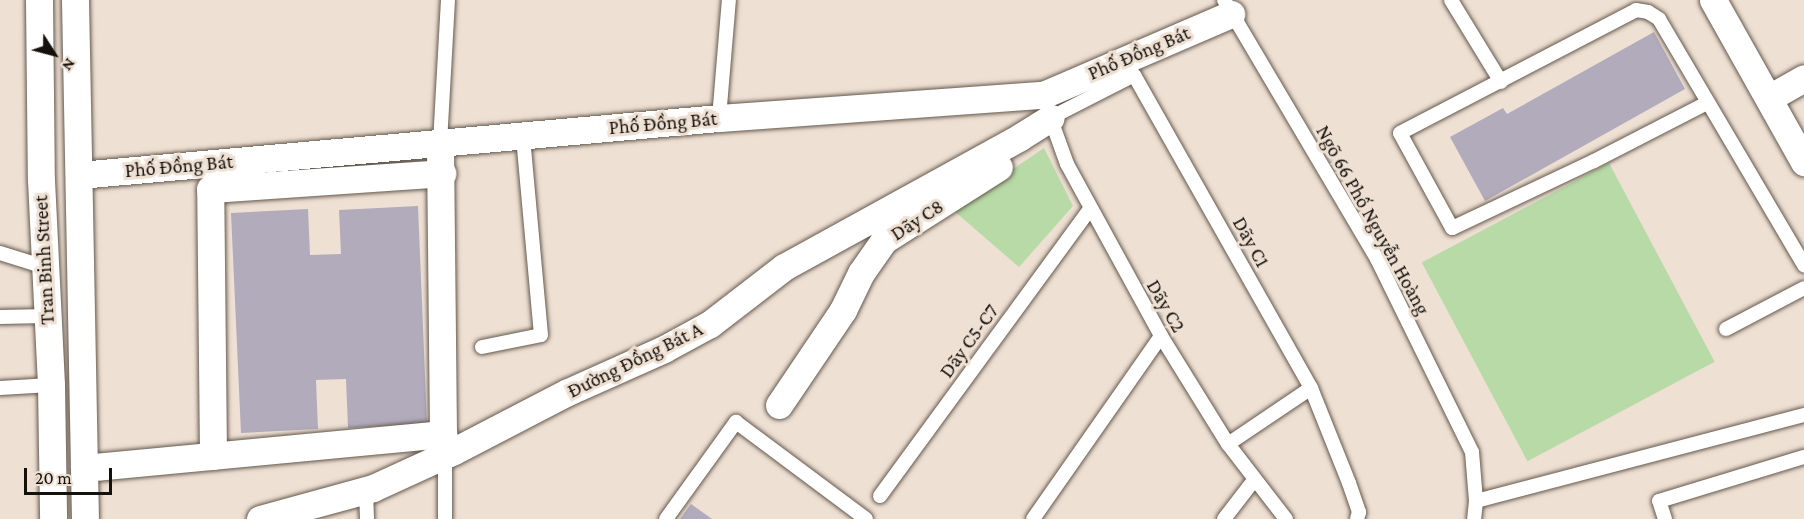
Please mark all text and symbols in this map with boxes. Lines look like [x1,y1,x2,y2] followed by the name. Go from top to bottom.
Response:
[1084,21,1194,85] street label: Phố Đồng Bát
[24,24,84,84] north arrow
[59,55,79,74] text: N
[608,106,718,140] street label: Phố Đồng Bát
[1311,121,1435,319] street label: Ngõ 66 Phố Nguyễn Hoàng
[124,149,234,183] street label: Phố Đồng Bát
[886,194,948,246] street label: Dãy C8
[29,195,59,325] street label: Tran Binh Street
[1227,213,1275,271] street label: Dãy C1
[1141,275,1191,337] street label: Dãy C2
[934,300,1004,382] street label: Dãy C5-C7
[564,317,706,403] street label: Đường Đồng Bát A
[27,456,116,494] scale bar
[35,468,72,488] text: 20 m

